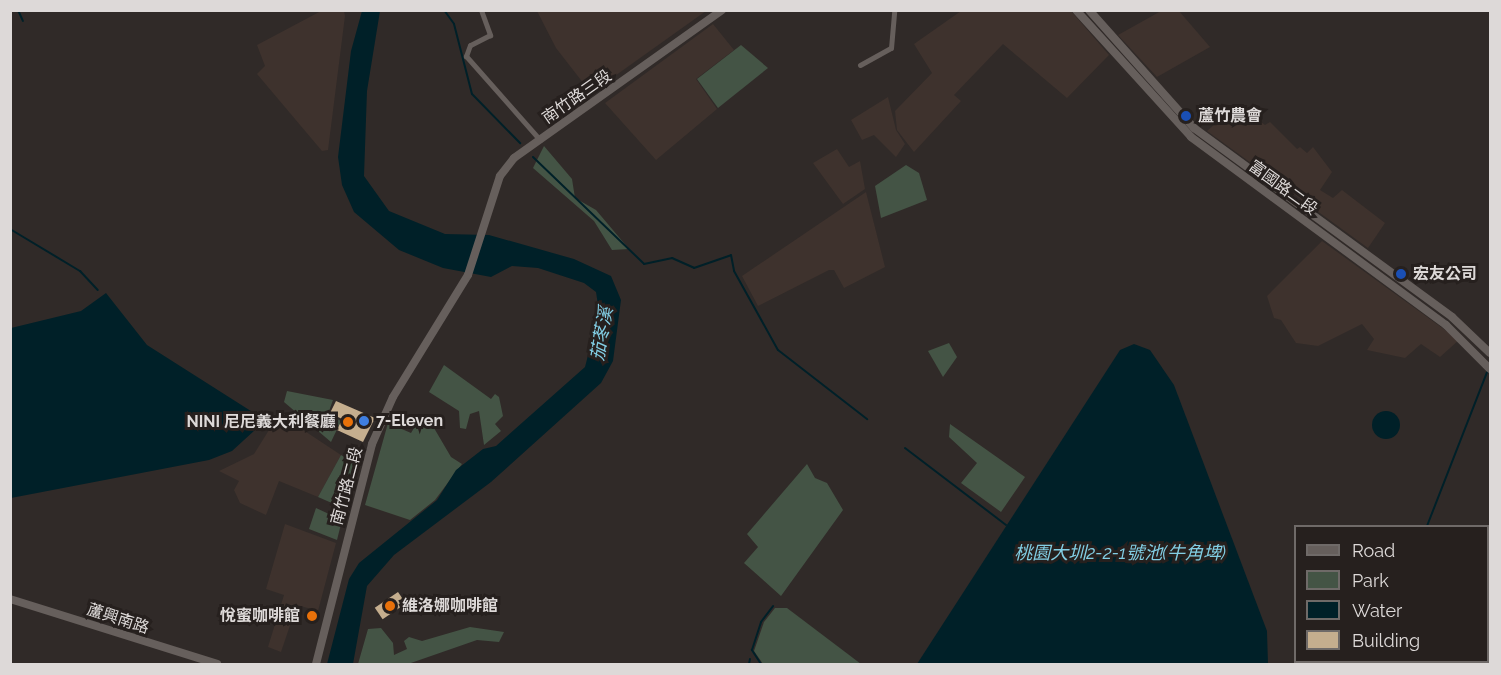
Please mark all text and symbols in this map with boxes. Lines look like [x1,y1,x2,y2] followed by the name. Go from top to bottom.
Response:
[539,66,615,128] street label: 南竹路三段
[1198,106,1262,126] place label: 蘆竹農會
[1179,109,1193,123] marker: 蘆竹農會
[1245,157,1321,219] street label: 富國路二段
[1413,264,1477,284] place label: 宏友公司
[1394,267,1408,281] marker: 宏友公司
[587,306,617,362] water label: 茄苳溪
[376,411,443,431] place label: 7-Eleven
[187,412,336,432] place label: NINI 尼尼義大利餐廳
[357,414,371,428] marker: 7-Eleven
[341,415,355,429] marker: NINI 尼尼義大利餐廳
[327,445,367,527] street label: 南竹路二段
[1294,525,1489,663] legend
[1352,540,1395,561] text: Road
[1014,542,1226,564] water label: 桃園大圳2-2-1號池(牛角埤)
[1352,570,1389,591] text: Park
[402,596,498,616] place label: 維洛娜咖啡館
[383,599,397,613] marker: 維洛娜咖啡館
[85,600,151,638] street label: 蘆興南路
[1352,600,1402,621] text: Water
[220,606,300,626] place label: 悅蜜咖啡館
[305,609,319,623] marker: 悅蜜咖啡館
[1352,630,1420,651] text: Building

